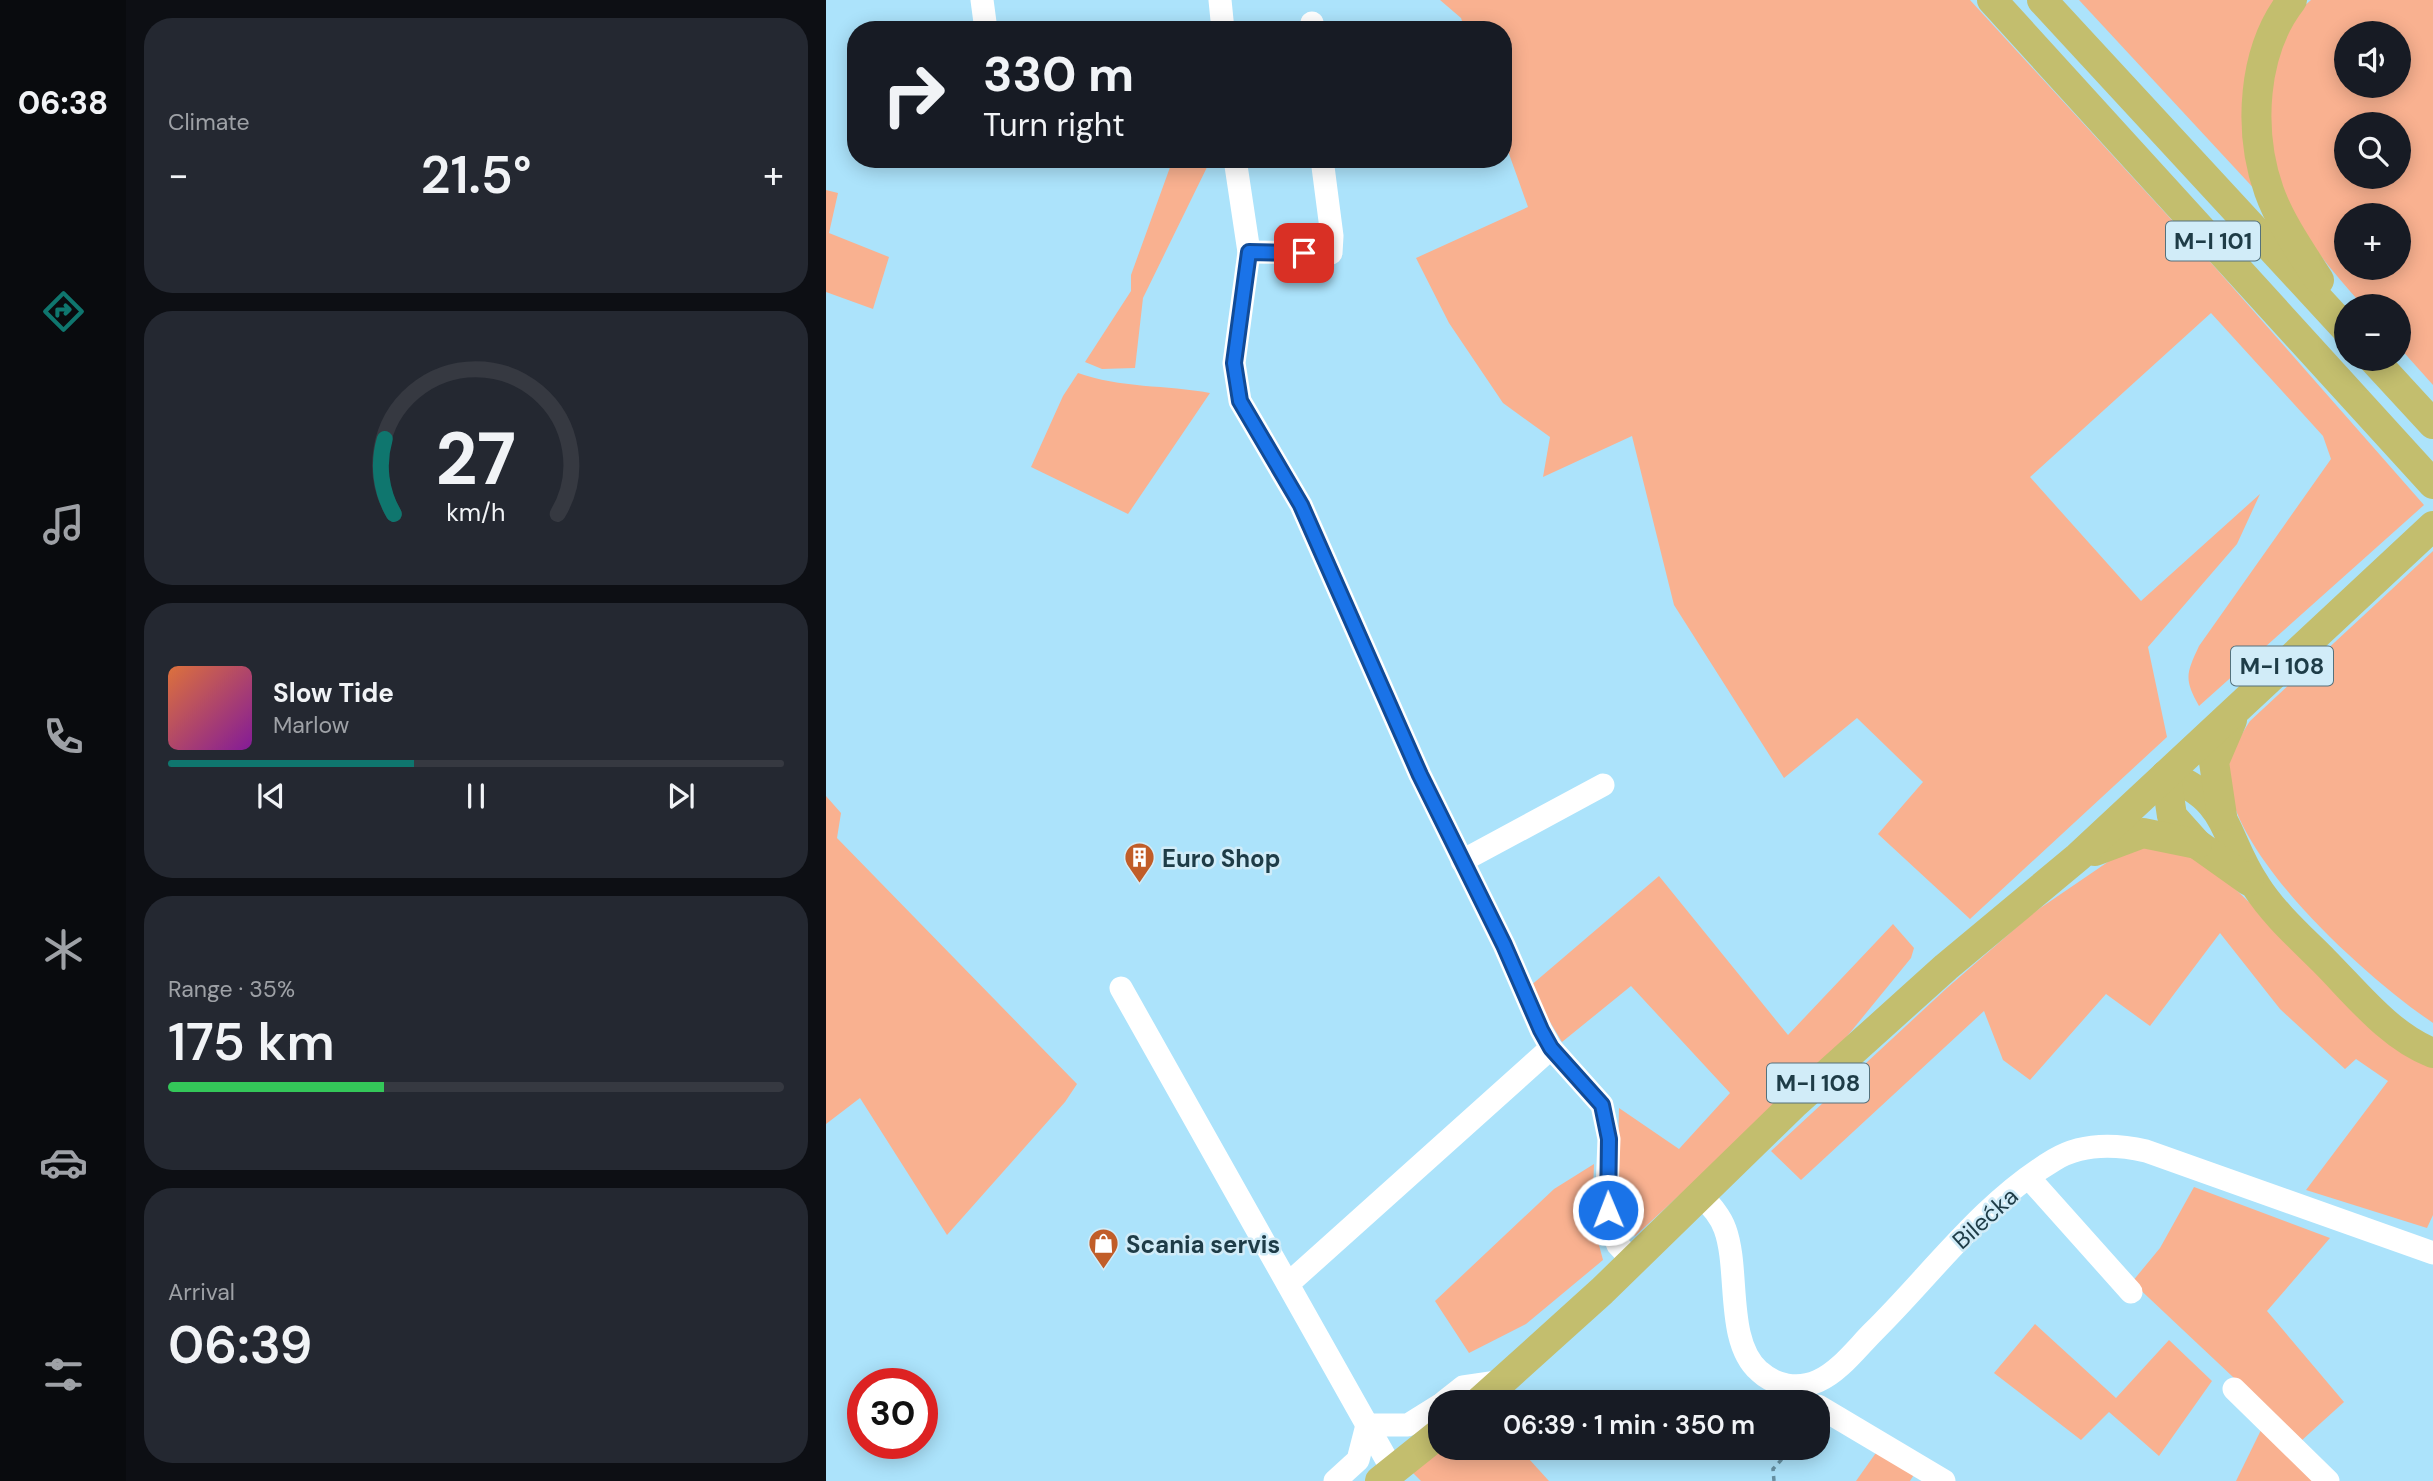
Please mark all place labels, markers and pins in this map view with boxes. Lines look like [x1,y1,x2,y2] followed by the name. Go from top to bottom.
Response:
[1274,223,1334,283] pin
[1122,841,1156,885] building icon: Euro Shop
[1162,843,1280,874] place label: Euro Shop
[1086,1227,1120,1271] shop icon: Scania servis
[1126,1229,1280,1260] place label: Scania servis

